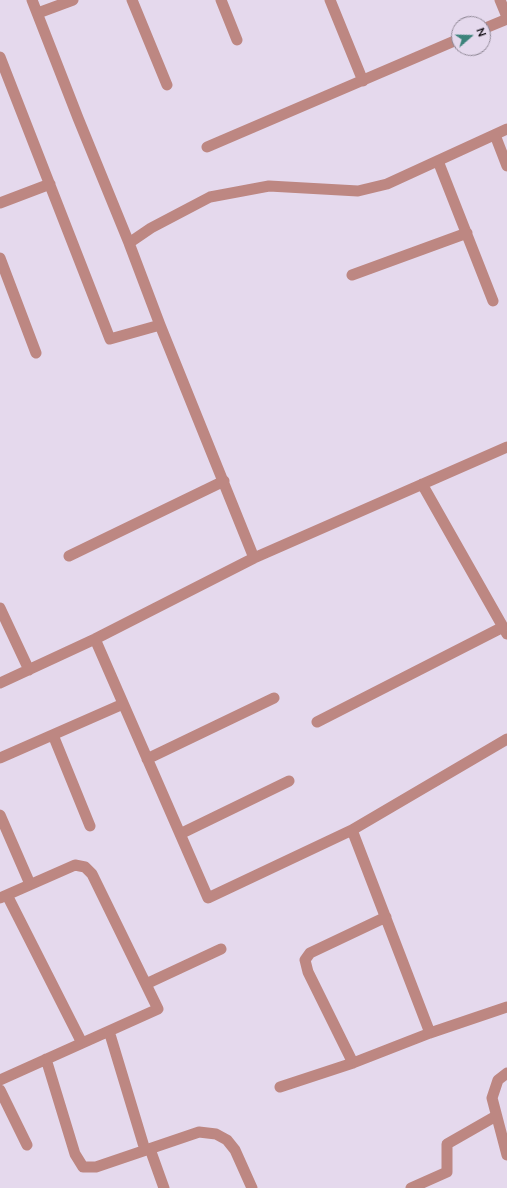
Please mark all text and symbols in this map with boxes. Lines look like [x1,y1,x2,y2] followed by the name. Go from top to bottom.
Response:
[451,16,491,56] north arrow
[474,26,489,38] text: N

